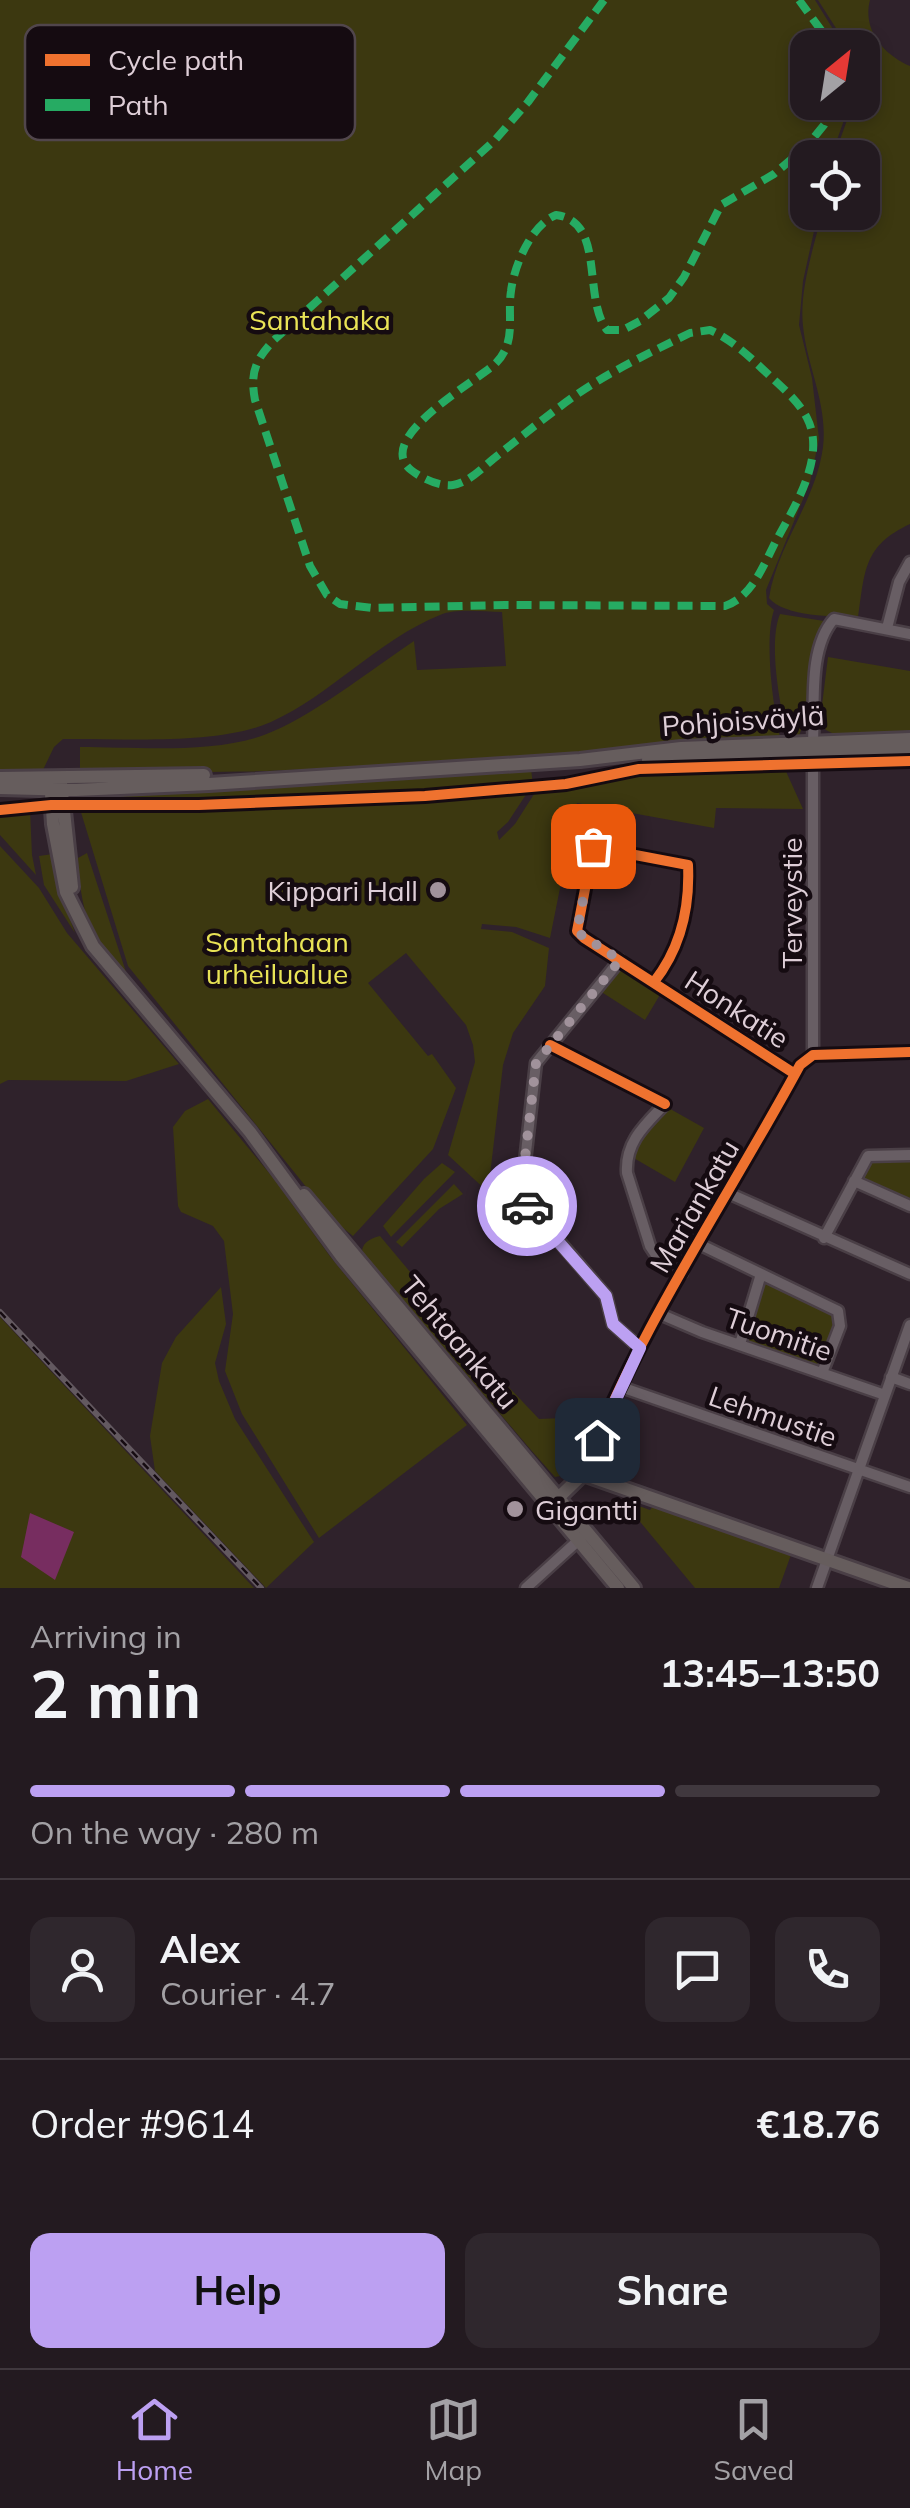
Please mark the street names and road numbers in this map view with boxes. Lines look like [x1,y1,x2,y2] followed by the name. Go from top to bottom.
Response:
[661,697,825,743] street label: Pohjoisväylä
[774,838,809,968] street label: Terveystie
[679,963,795,1055] street label: Honkatie
[642,1133,746,1279] street label: Mariankatu
[394,1268,526,1416] street label: Tehtaankatu
[721,1300,837,1368] street label: Tuomitie
[704,1378,842,1454] street label: Lehmustie

